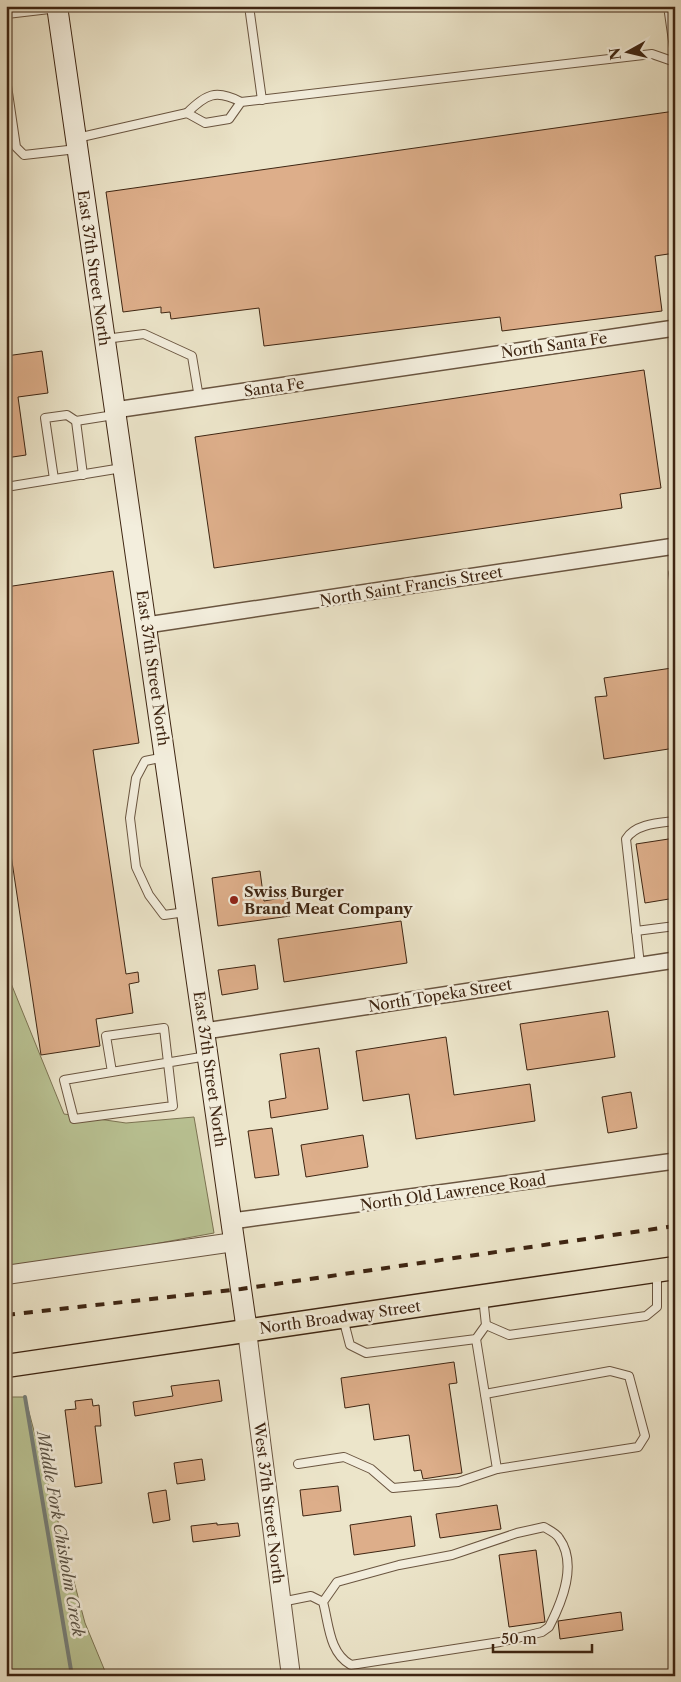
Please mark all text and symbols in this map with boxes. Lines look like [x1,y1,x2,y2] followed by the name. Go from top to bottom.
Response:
[604,28,654,78] north arrow
[605,47,625,61] text: N
[74,189,114,348] street label: East 37th Street North
[500,328,608,362] street label: North Santa Fe
[243,373,305,401] street label: Santa Fe
[318,562,505,610] street label: North Saint Francis Street
[133,589,173,748] street label: East 37th Street North
[244,882,413,918] place label: Swiss Burger Brand Meat Company
[228,894,240,906] marker: Swiss Burger Brand Meat Company
[367,974,514,1016] street label: North Topeka Street
[190,990,230,1149] street label: East 37th Street North
[359,1170,547,1214] street label: North Old Lawrence Road
[258,1296,423,1338] street label: North Broadway Street
[250,1420,288,1585] street label: West 37th Street North
[33,1428,89,1639] water label: Middle Fork Chisholm Creek
[493,1622,592,1654] scale bar
[501,1629,537,1648] text: 50 m

